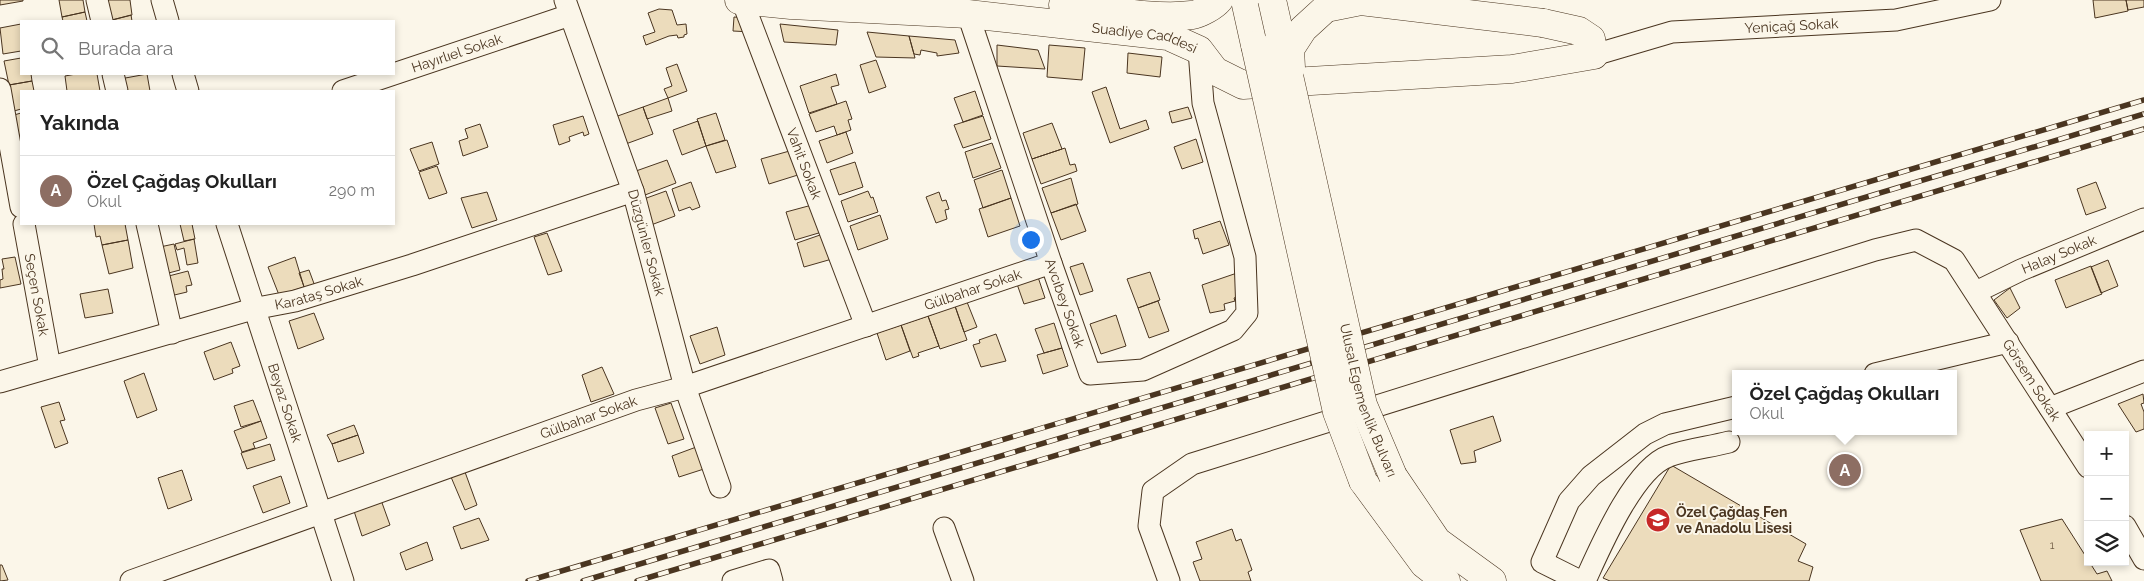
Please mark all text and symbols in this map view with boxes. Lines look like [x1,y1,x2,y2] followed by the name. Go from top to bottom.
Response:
[1744,15,1840,36] street label: Yeniçağ Sokak
[20,20,395,75] search box
[1091,20,1200,56] street label: Suadiye Caddesi
[409,30,505,76] street label: Hayırlıel Sokak
[38,34,66,62] icon: search
[78,37,173,59] text: Burada ara
[40,110,119,135] text: Yakında
[783,126,825,202] street label: Vahit Sokak
[87,170,277,192] text: Özel Çağdaş Okulları
[51,181,61,200] text: A
[329,181,375,200] text: 290 m
[625,187,669,298] street label: Düzgünler Sokak
[87,192,121,211] text: Okul
[1018,227,1044,253] your location
[2019,232,2099,277] street label: Halay Sokak
[22,252,52,338] street label: Seçen Sokak
[1042,256,1088,351] street label: Avcıbey Sokak
[922,265,1024,313] street label: Gülbahar Sokak
[273,272,365,313] street label: Karataş Sokak
[1337,322,1400,479] street label: Ulusal Egemenlik Bulvarı
[1999,336,2064,424] street label: Görsem Sokak
[265,361,306,445] street label: Beyaz Sokak
[1732,370,1957,435] popup
[1750,382,1939,404] text: Özel Çağdaş Okulları
[538,392,640,442] street label: Gülbahar Sokak
[1750,404,1784,423] text: Okul
[2084,431,2129,566] map controls
[2084,431,2129,476] button: +
[1829,451,1861,489] pin: A
[2084,476,2129,521] button: −
[1676,503,1792,536] place label: Özel Çağdaş Fen ve Anadolu Lisesi
[1645,507,1671,533] school or university icon: Özel Çağdaş Fen ve Anadolu Lisesi
[2084,521,2129,566] button: layers
[2050,539,2055,552] house number: 1

